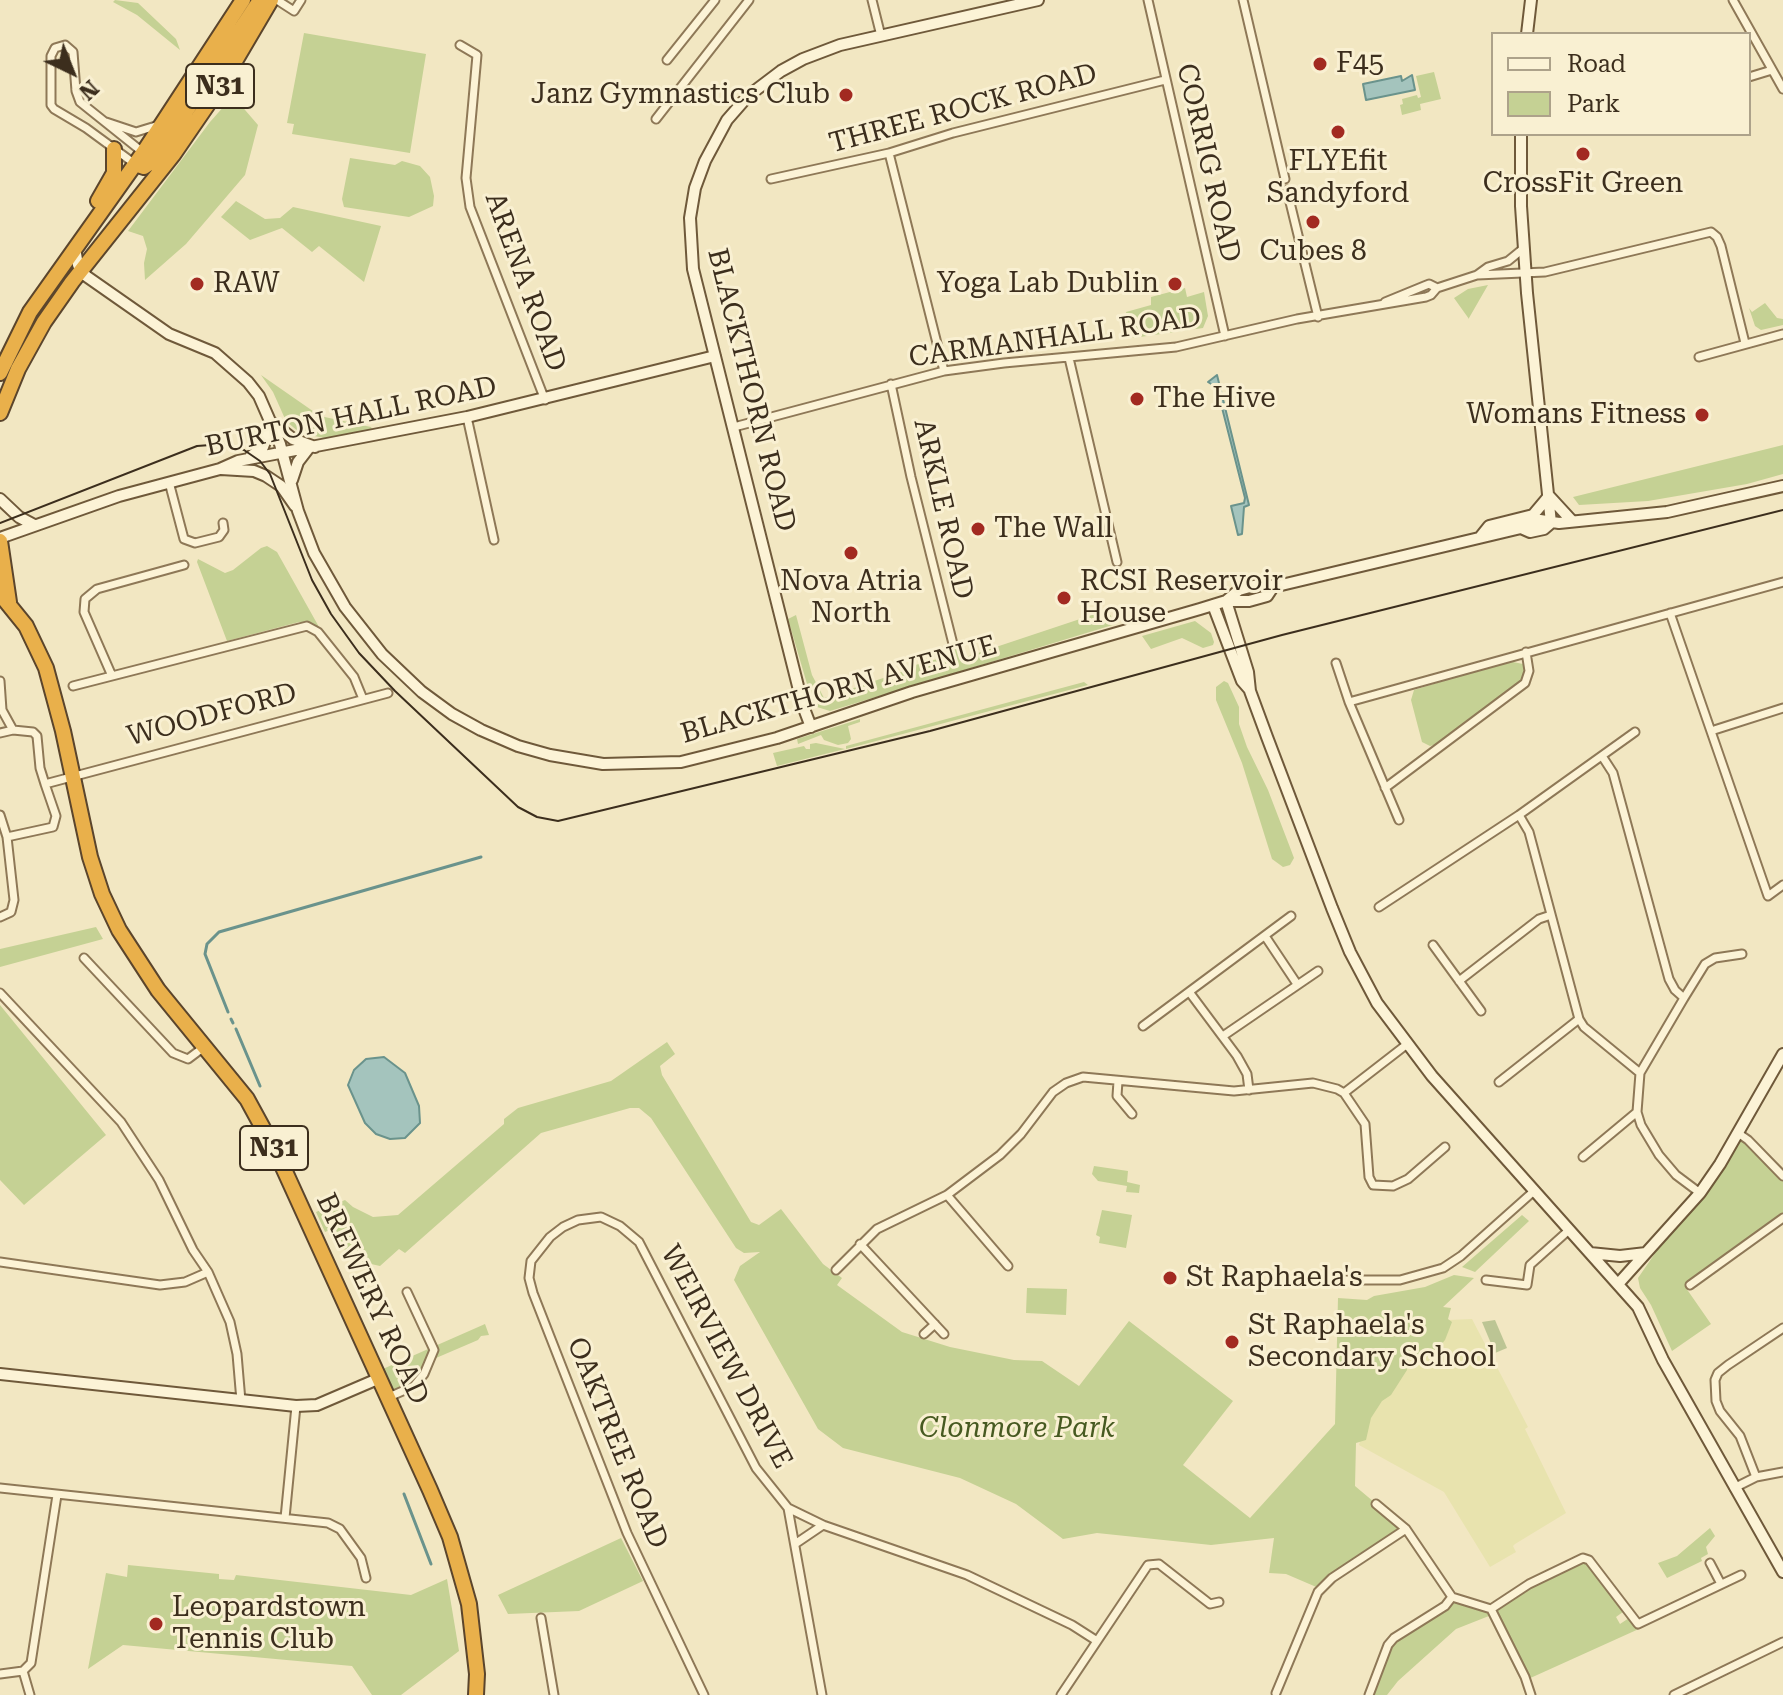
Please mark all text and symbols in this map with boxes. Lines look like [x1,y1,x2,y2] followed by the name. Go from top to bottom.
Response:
[32,32,112,112] north arrow
[1491,32,1751,136] legend
[1336,47,1384,81] place label: F45
[1567,50,1626,78] text: Road
[1311,55,1329,73] marker: F45
[825,57,1101,161] street label: THREE ROCK ROAD
[1169,60,1247,266] street label: CORRIG ROAD
[186,64,254,108] road number: N31
[74,75,103,105] text: N
[531,78,830,112] place label: Janz Gymnastics Club
[837,86,855,104] marker: Janz Gymnastics Club
[1567,90,1620,118] text: Park
[1329,123,1347,141] marker: FLYEfit Sandyford
[1267,145,1409,211] place label: FLYEfit Sandyford
[1574,145,1592,163] marker: CrossFit Green
[1483,167,1683,201] place label: CrossFit Green
[477,188,573,376] street label: ARENA ROAD
[1304,213,1322,231] marker: Cubes 8
[1259,235,1367,269] place label: Cubes 8
[700,245,802,535] street label: BLACKTHORN ROAD
[213,267,280,301] place label: RAW
[936,267,1159,301] place label: Yoga Lab Dublin
[188,275,206,293] marker: RAW
[1166,275,1184,293] marker: Yoga Lab Dublin
[907,301,1203,375] street label: CARMANHALL ROAD
[202,370,500,464] street label: BURTON HALL ROAD
[1153,382,1276,416] place label: The Hive
[1128,390,1146,408] marker: The Hive
[1466,398,1686,432] place label: Womans Fitness
[1693,406,1711,424] marker: Womans Fitness
[906,416,980,602] street label: ARKLE ROAD
[994,512,1113,546] place label: The Wall
[969,520,987,538] marker: The Wall
[842,544,860,562] marker: Nova Atria North
[780,565,922,631] place label: Nova Atria North
[1080,565,1283,631] place label: RCSI Reservoir House
[1055,589,1073,607] marker: RCSI Reservoir House
[677,629,1001,751] street label: BLACKTHORN AVENUE
[124,676,300,754] street label: WOODFORD
[240,1126,308,1170] road number: N31
[308,1188,436,1410] street label: BREWERY ROAD
[653,1239,799,1475] street label: WEIRVIEW DRIVE
[1186,1261,1362,1295] place label: St Raphaela's
[1161,1269,1179,1287] marker: St Raphaela's
[1248,1309,1496,1375] place label: St Raphaela's Secondary School
[559,1333,675,1553] street label: OAKTREE ROAD
[1223,1333,1241,1351] marker: St Raphaela's Secondary School
[919,1412,1115,1446] park label: Clonmore Park
[172,1591,366,1657] place label: Leopardstown Tennis Club
[147,1615,165,1633] marker: Leopardstown Tennis Club

